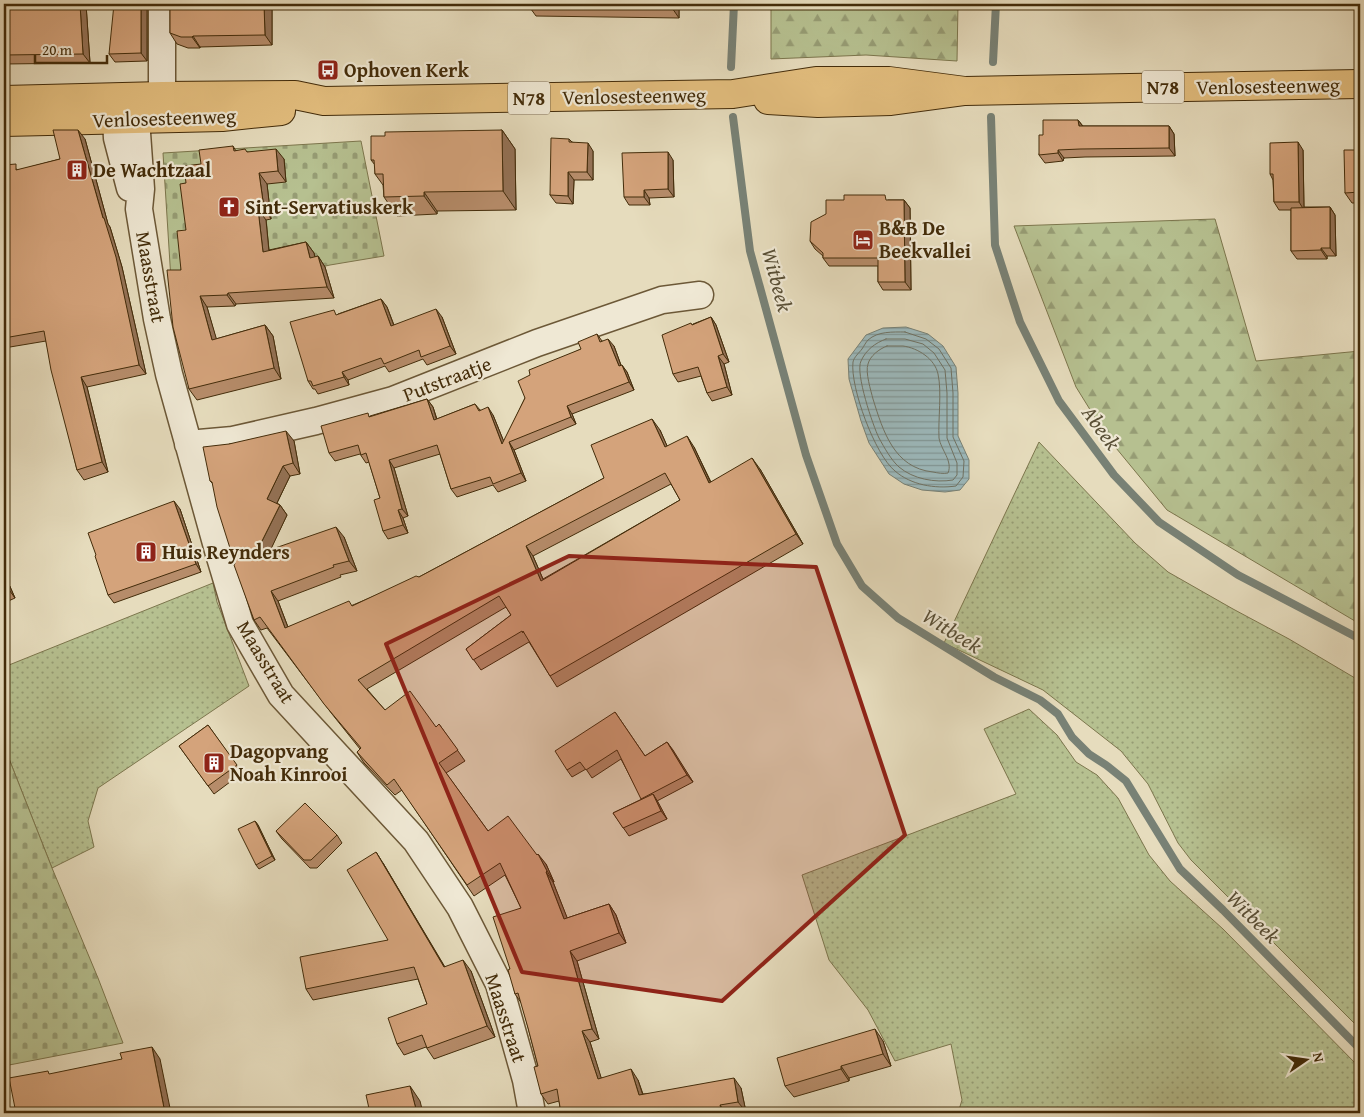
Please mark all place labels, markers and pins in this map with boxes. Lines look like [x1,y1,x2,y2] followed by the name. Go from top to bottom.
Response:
[344,55,469,84] place label: Ophoven Kerk
[316,58,340,82] bus stop icon: Ophoven Kerk
[93,155,211,184] place label: De Wachtzaal
[65,158,89,182] building icon: De Wachtzaal
[245,192,414,221] place label: Sint-Servatiuskerk
[217,195,241,219] church icon: Sint-Servatiuskerk
[879,213,971,265] place label: B&B De Beekvallei
[851,228,875,252] hotel icon: B&B De Beekvallei
[162,537,290,566] place label: Huis Reynders
[134,540,158,564] building icon: Huis Reynders
[230,736,348,788] place label: Dagopvang Noah Kinrooi
[202,751,226,775] building icon: Dagopvang Noah Kinrooi

